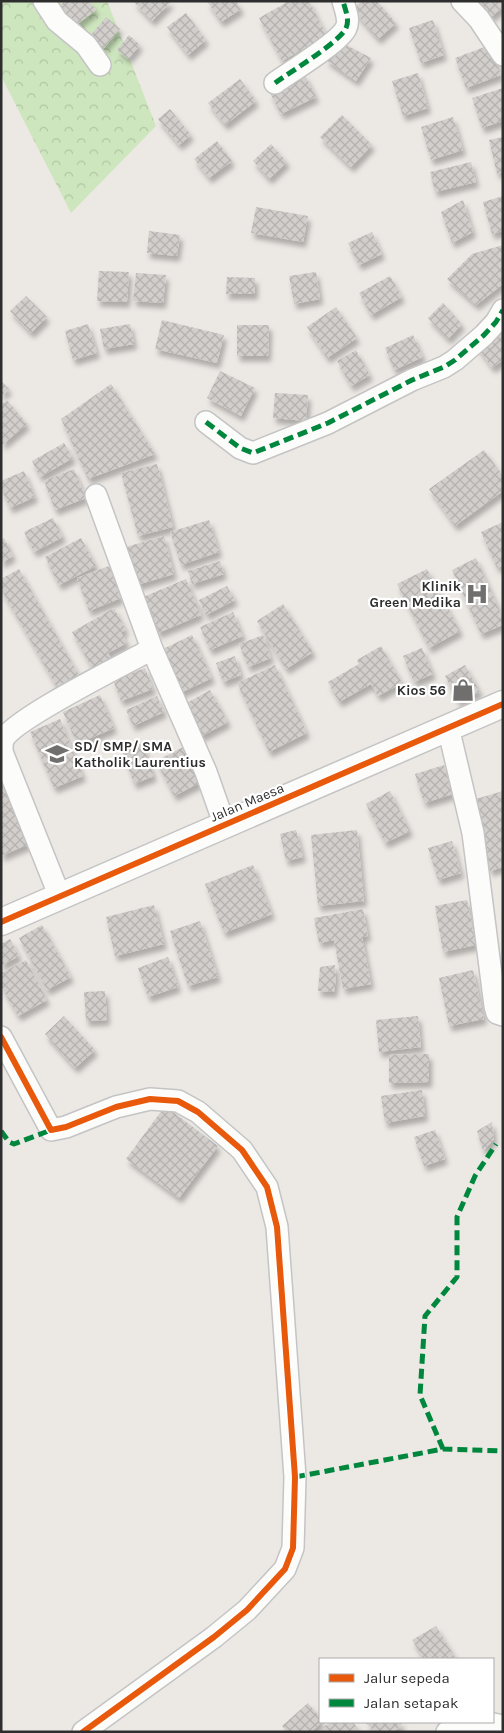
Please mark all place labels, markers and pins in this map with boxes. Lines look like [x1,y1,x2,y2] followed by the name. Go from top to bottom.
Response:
[370,578,462,611] place label: Klinik Green Medika
[464,581,490,607] hospital icon: Klinik Green Medika
[450,677,476,703] shop icon: Kios 56
[397,682,446,699] place label: Kios 56
[74,738,206,771] place label: SD/ SMP/ SMA Katholik Laurentius
[44,741,70,767] school or university icon: SD/ SMP/ SMA Katholik Laurentius

